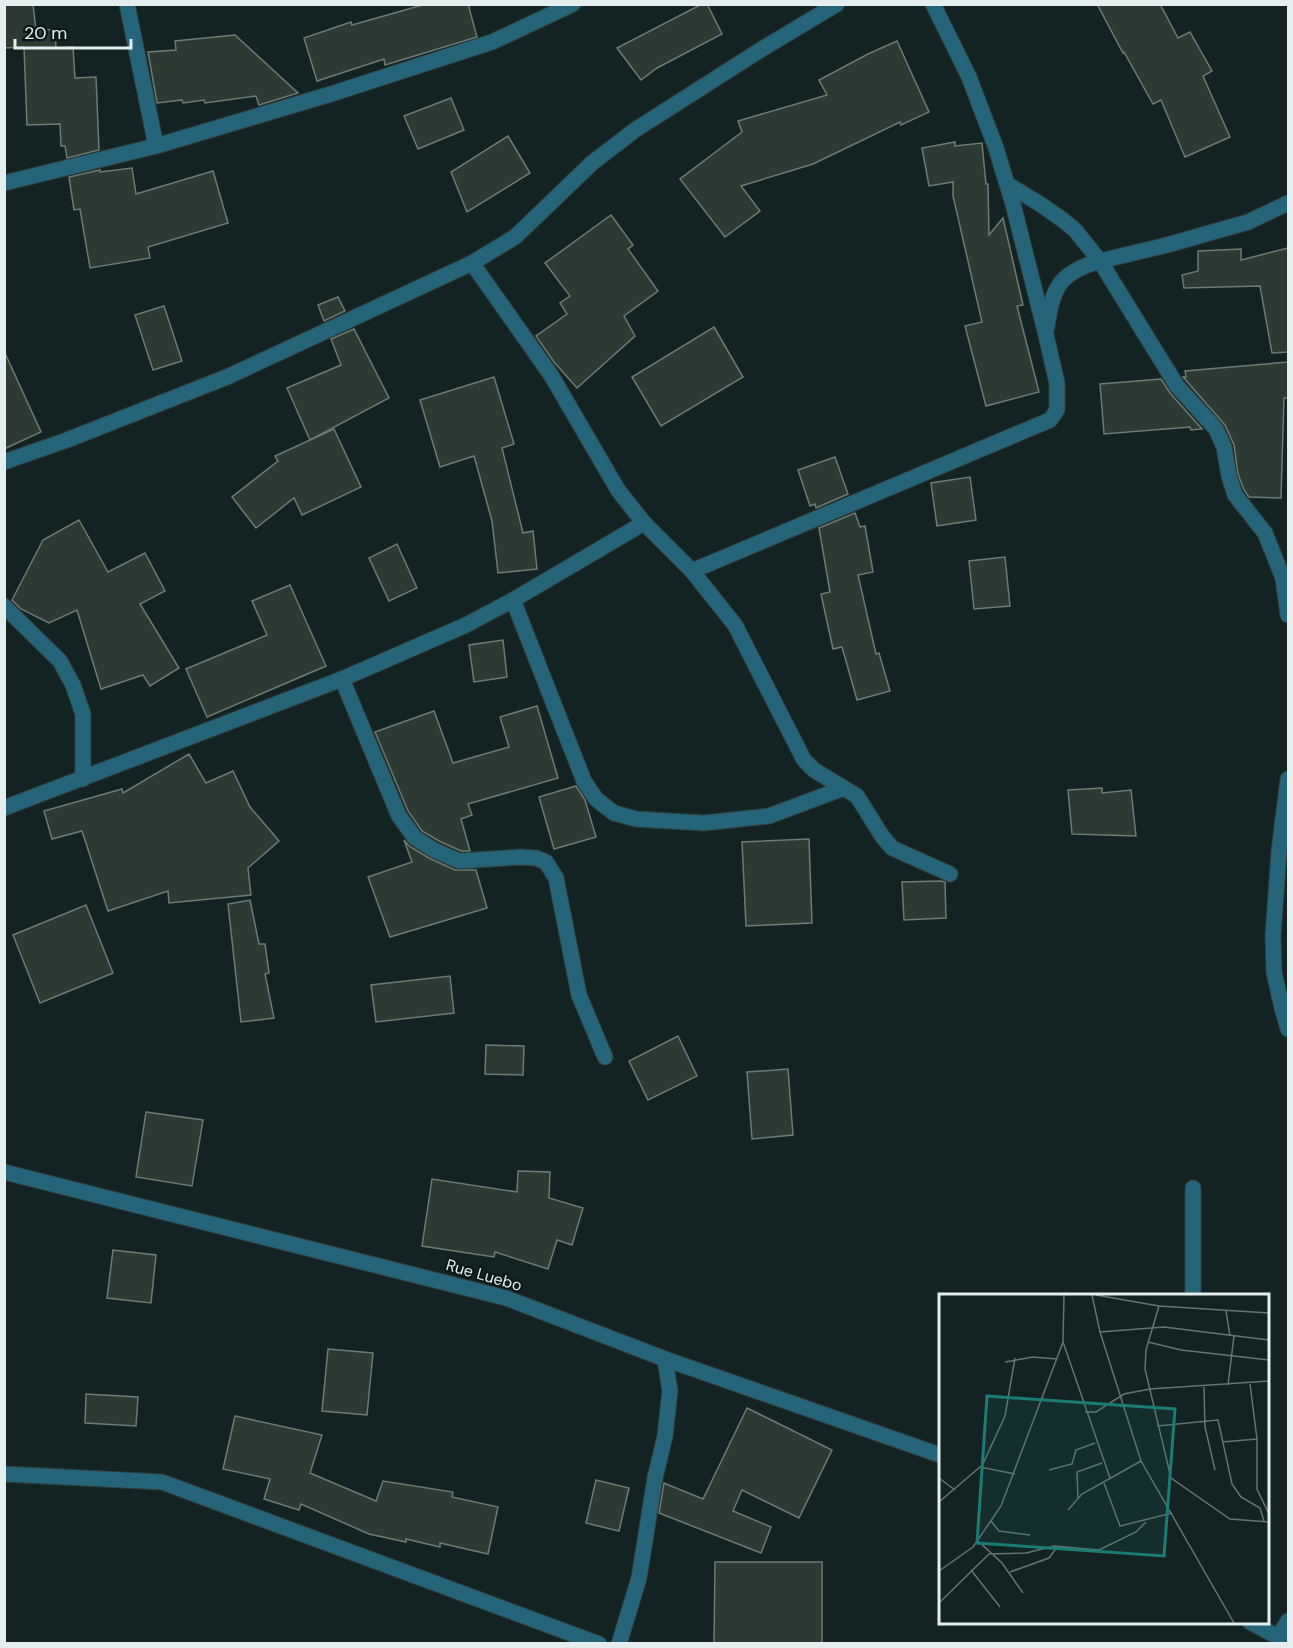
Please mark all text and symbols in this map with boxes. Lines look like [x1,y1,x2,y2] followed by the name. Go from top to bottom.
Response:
[15,12,130,50] scale bar
[24,21,67,45] text: 20 m
[444,1254,524,1296] street label: Rue Luebo
[939,1294,1269,1624] inset map

